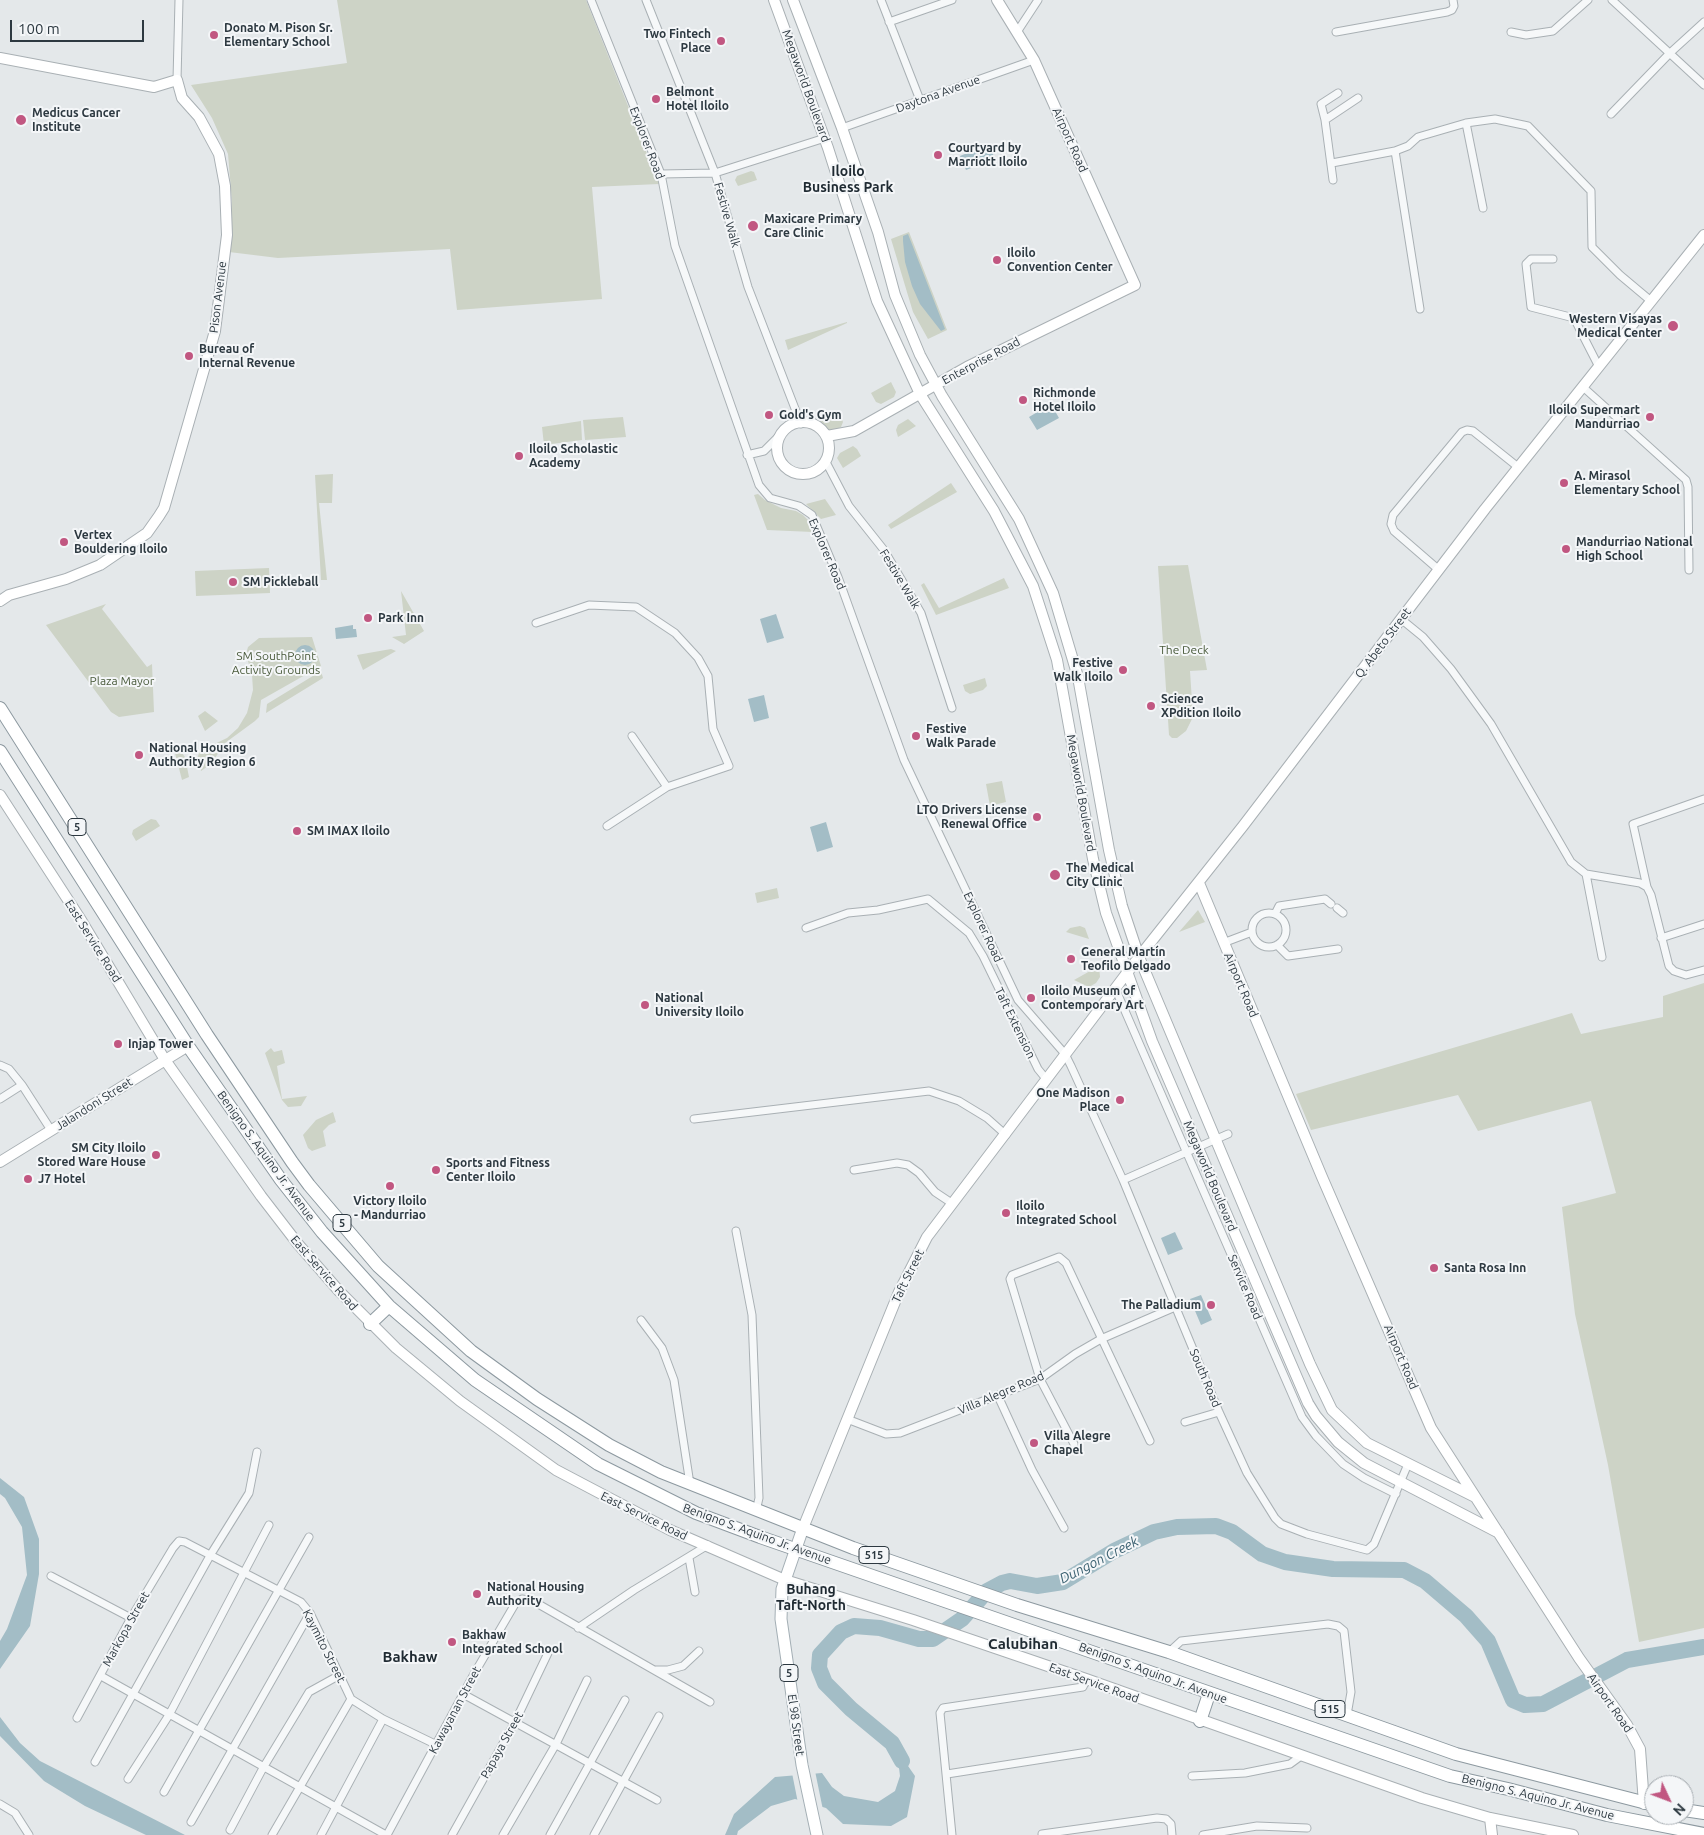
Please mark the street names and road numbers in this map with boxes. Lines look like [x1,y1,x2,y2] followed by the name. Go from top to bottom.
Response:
[779,28,833,144] street label: Megaworld Boulevard
[894,72,982,116] street label: Daytona Avenue
[627,105,667,181] street label: Explorer Road
[1049,106,1091,174] street label: Airport Road
[711,181,743,249] street label: Festive Walk
[206,260,230,334] street label: Pison Avenue
[940,334,1022,388] street label: Enterprise Road
[805,516,849,592] street label: Explorer Road
[877,547,923,611] street label: Festive Walk
[1352,605,1414,681] street label: Q. Abeto Street
[1064,733,1098,853] street label: Megaworld Boulevard
[68,819,86,836] road number: 5
[960,889,1006,965] street label: Explorer Road
[62,897,124,985] street label: East Service Road
[1221,950,1261,1020] street label: Airport Road
[992,985,1038,1061] street label: Taft Extension
[53,1074,135,1134] street label: Jalandoni Street
[214,1088,318,1224] street label: Benigno S. Aquino Jr. Avenue
[1180,1119,1240,1233] street label: Megaworld Boulevard
[333,1214,351,1232] road number: 5
[288,1233,360,1313] street label: East Service Road
[889,1247,927,1305] street label: Taft Street
[1225,1252,1265,1322] street label: Service Road
[1381,1322,1421,1392] street label: Airport Road
[1186,1347,1224,1409] street label: South Road
[956,1368,1046,1418] street label: Villa Alegre Road
[598,1489,690,1543] street label: East Service Road
[681,1500,833,1568] street label: Benigno S. Aquino Jr. Avenue
[859,1546,889,1564] road number: 515
[99,1589,153,1669] street label: Markopa Street
[299,1607,349,1685] street label: Kaymito Street
[1077,1639,1229,1707] street label: Benigno S. Aquino Jr. Avenue
[1047,1660,1141,1706] street label: East Service Road
[426,1664,484,1756] street label: Kawayanan Street
[780,1665,798,1682] road number: 5
[1584,1671,1636,1735] street label: Airport Road
[785,1693,807,1757] street label: El 98 Street
[1315,1700,1345,1718] road number: 515
[478,1709,526,1781] street label: Papaya Street
[1460,1771,1616,1823] street label: Benigno S. Aquino Jr. Avenue

